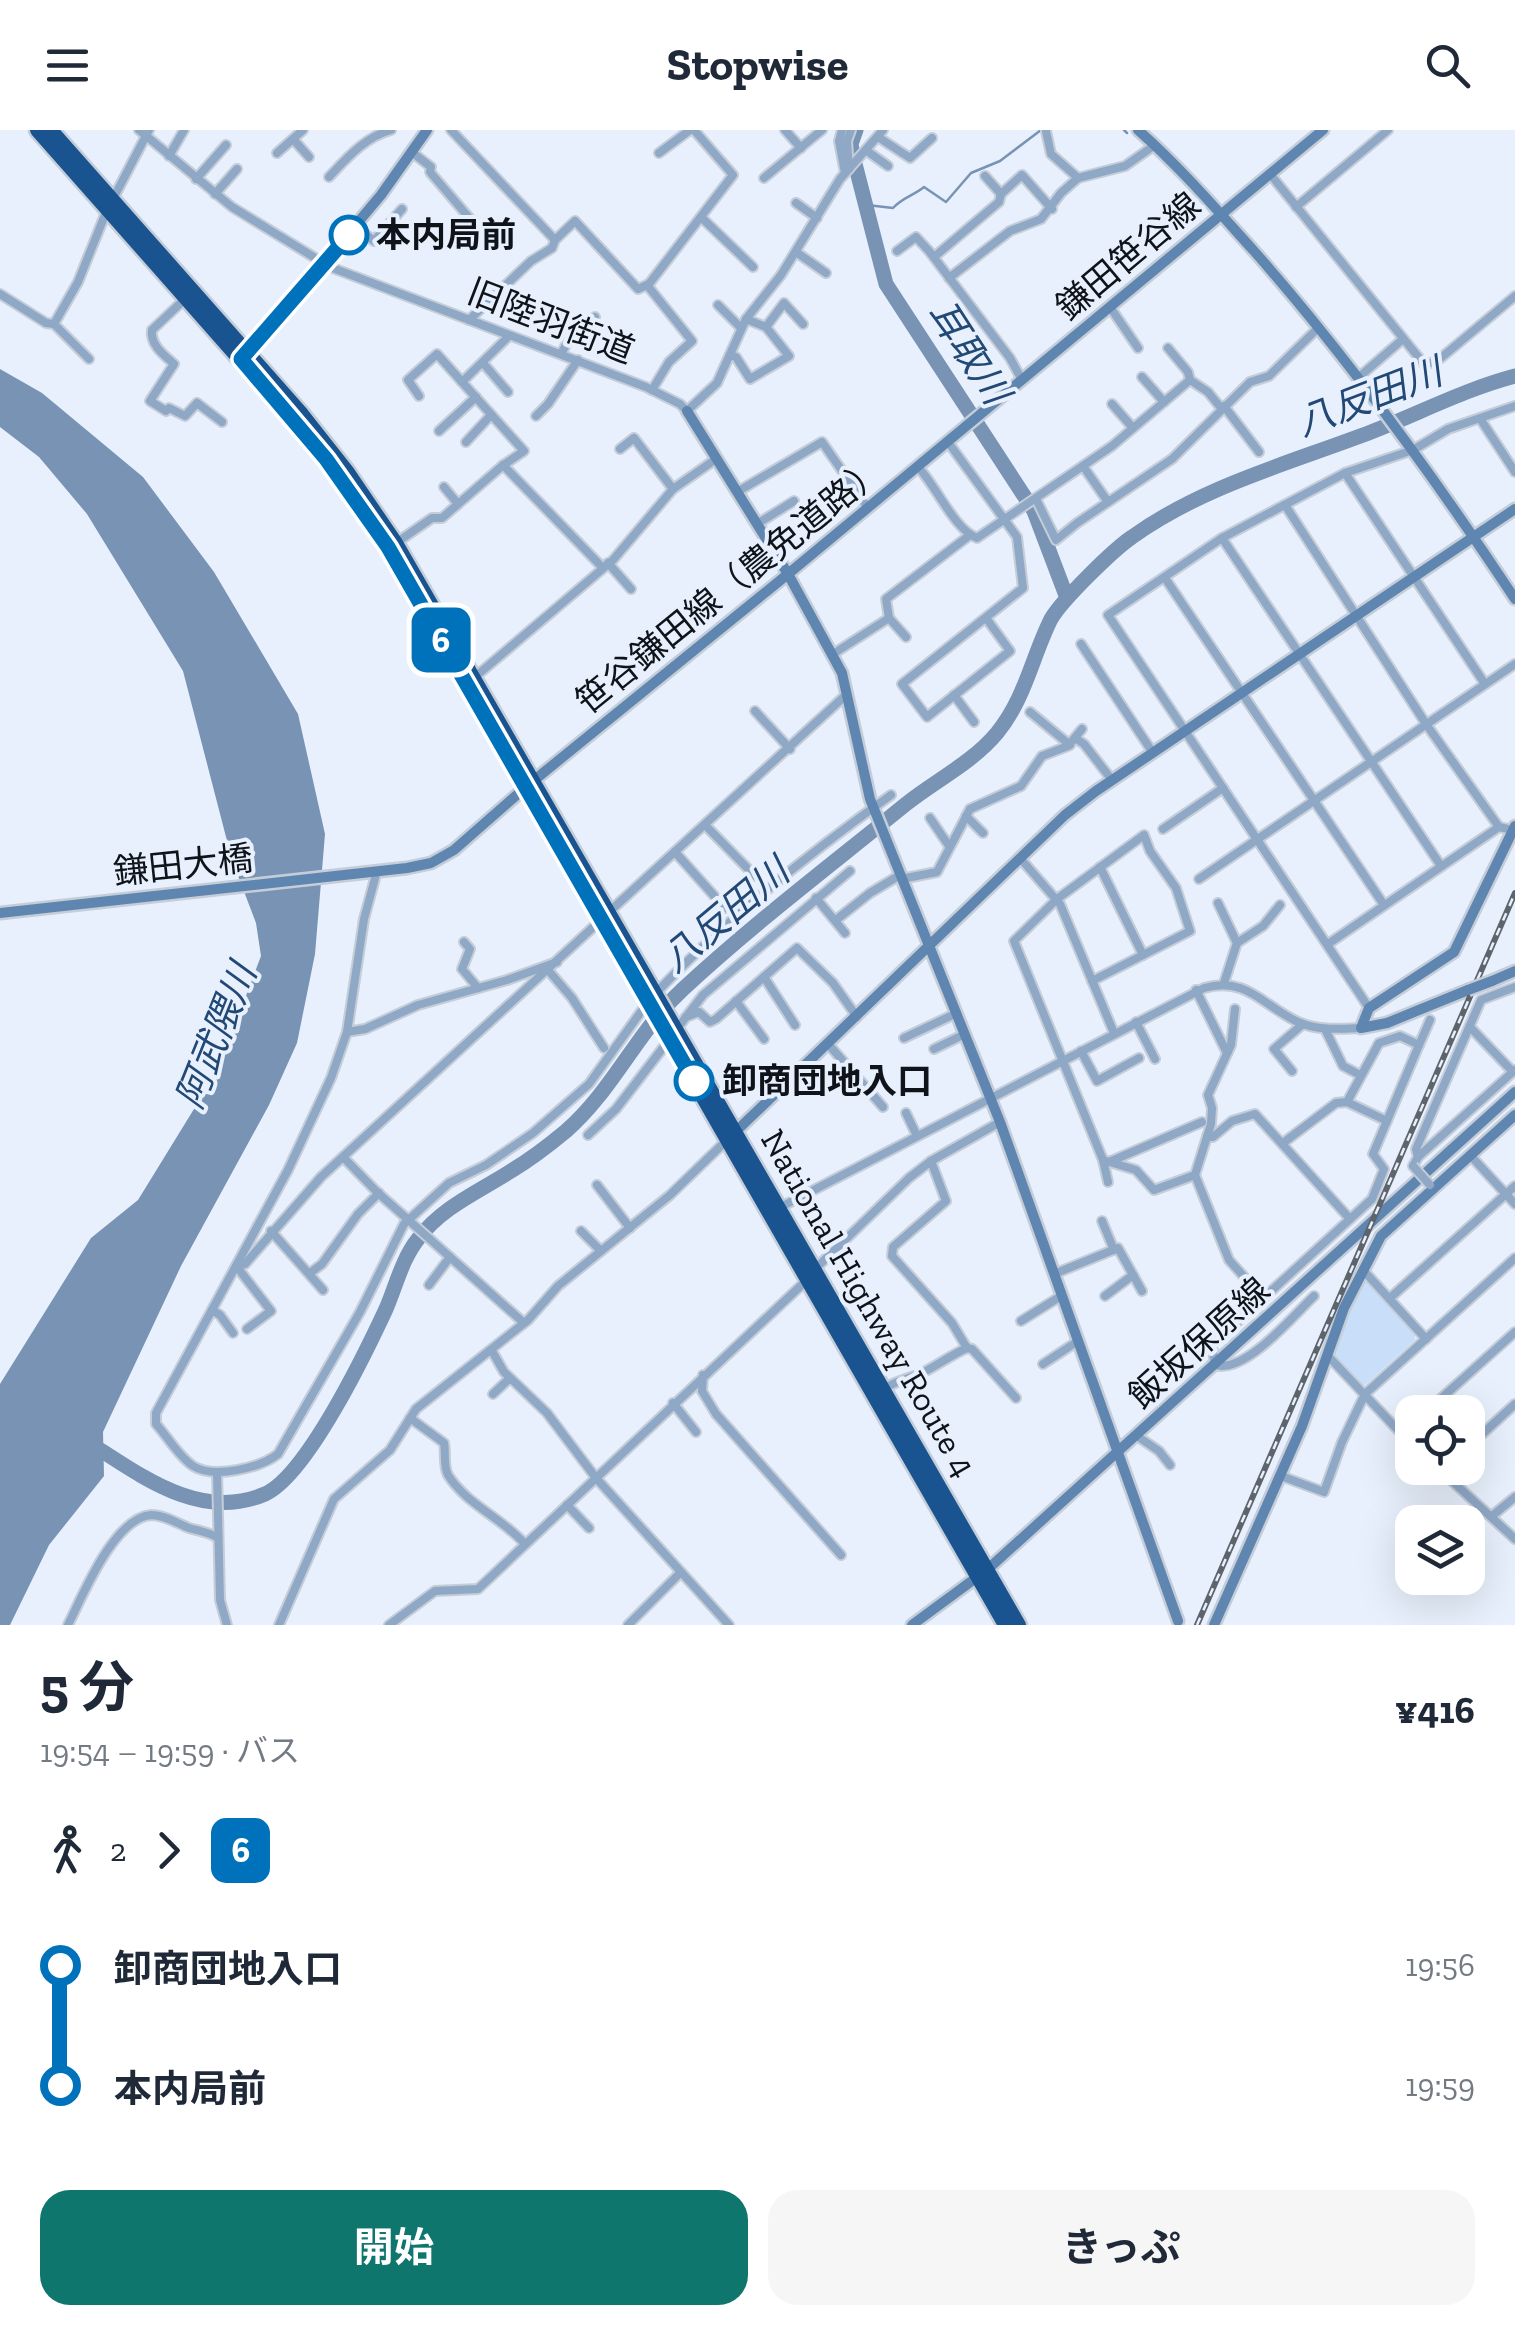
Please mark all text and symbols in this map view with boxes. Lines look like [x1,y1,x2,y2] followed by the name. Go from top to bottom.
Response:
[40,38,95,93] icon: menu
[667,38,848,92] text: Stopwise
[1420,38,1475,93] icon: search
[1047,184,1209,328] street label: 鎌田笹谷線
[376,214,516,256] place label: 本内局前
[330,216,368,254] marker: 本内局前
[462,270,640,372] street label: 旧陸羽街道
[919,292,1022,416] water label: 耳取川
[1290,347,1452,446] water label: 八反田川
[567,448,893,722] street label: 笹谷鎌田線（農免道路）
[408,608,474,672] line badge: 6
[432,619,450,661] text: 6
[111,837,255,893] street label: 鎌田大橋
[652,846,801,981] water label: 八反田川
[166,953,267,1115] water label: 阿武隈川
[722,1060,932,1102] place label: 卸商団地入口
[675,1062,713,1100] marker: 卸商団地入口
[752,1122,986,1484] street label: National Highway Route 4
[1120,1269,1278,1417] street label: 飯坂保原線
[1395,1395,1485,1595] map controls
[1395,1395,1485,1485] button: locate
[1395,1505,1485,1595] button: layers
[40,1654,134,1720] text: 5 分
[1395,1687,1475,1733] text: ¥416
[40,1732,300,1770] text: 19:54 – 19:59 · バス
[40,1823,95,1878] icon: walk
[141,1823,196,1878] icon: forward
[231,1829,250,1871] text: 6
[110,1831,126,1869] text: 2
[114,1946,342,1992] text: 卸商団地入口
[1405,1946,1475,1984] text: 19:56
[114,2066,266,2112] text: 本内局前
[1405,2066,1475,2104] text: 19:59
[40,2190,748,2305] button: 開始
[768,2190,1475,2305] button: きっぷ

